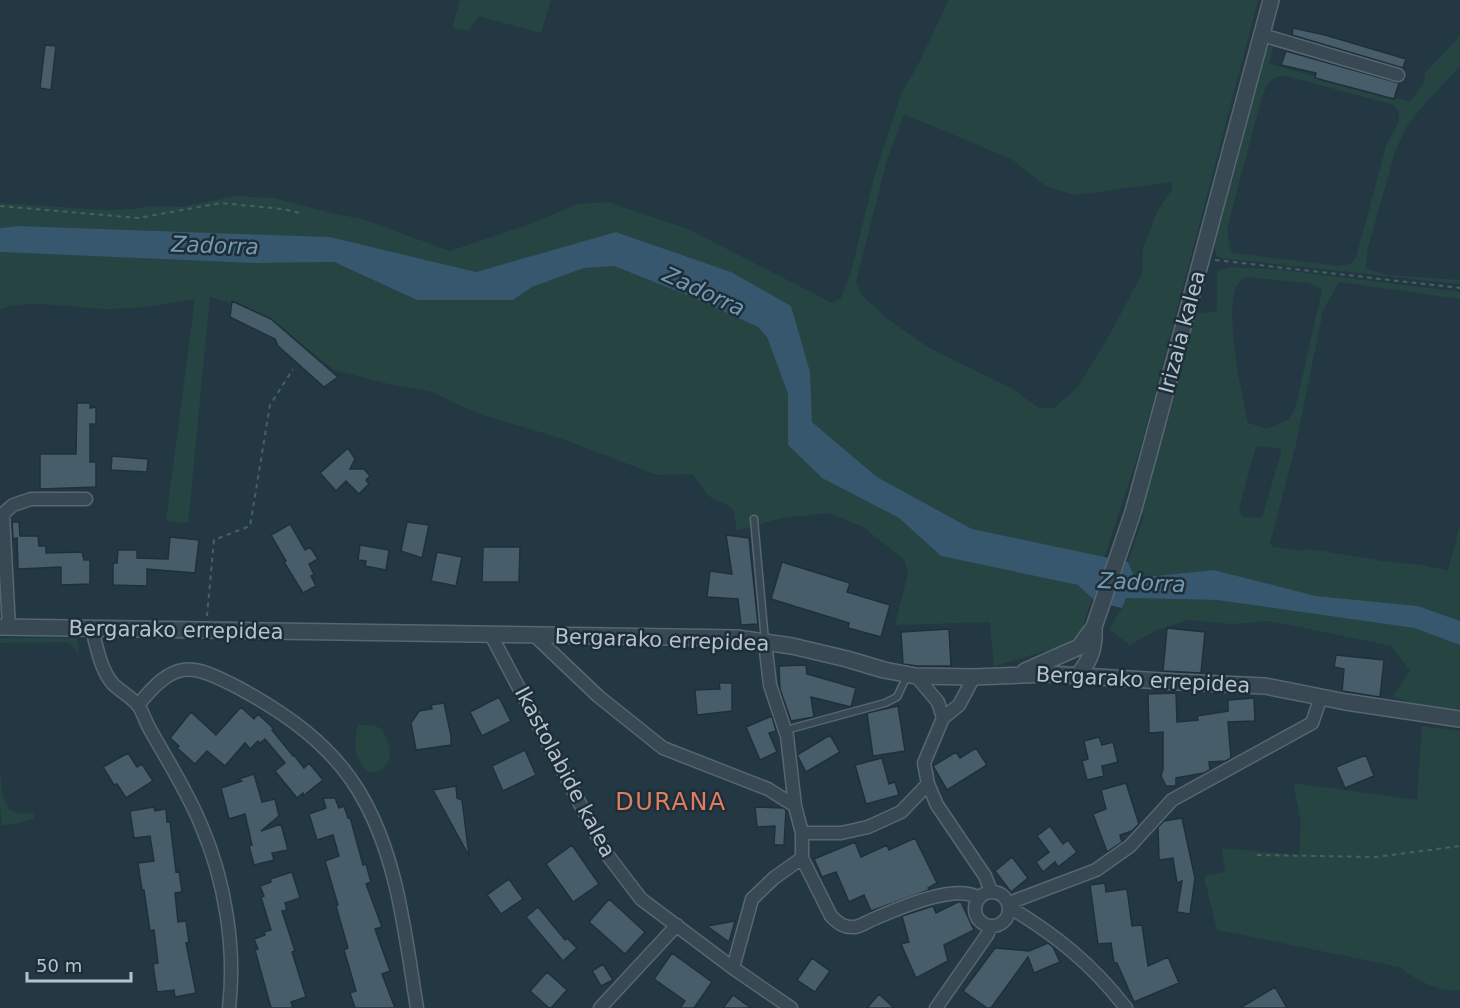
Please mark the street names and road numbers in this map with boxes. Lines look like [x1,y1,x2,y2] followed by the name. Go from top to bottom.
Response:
[1154,268,1210,396] street label: Irizaia kalea
[68,616,284,644] street label: Bergarako errepidea
[554,624,770,656] street label: Bergarako errepidea
[1035,662,1251,698] street label: Bergarako errepidea
[510,683,620,861] street label: Ikastolabide kalea

